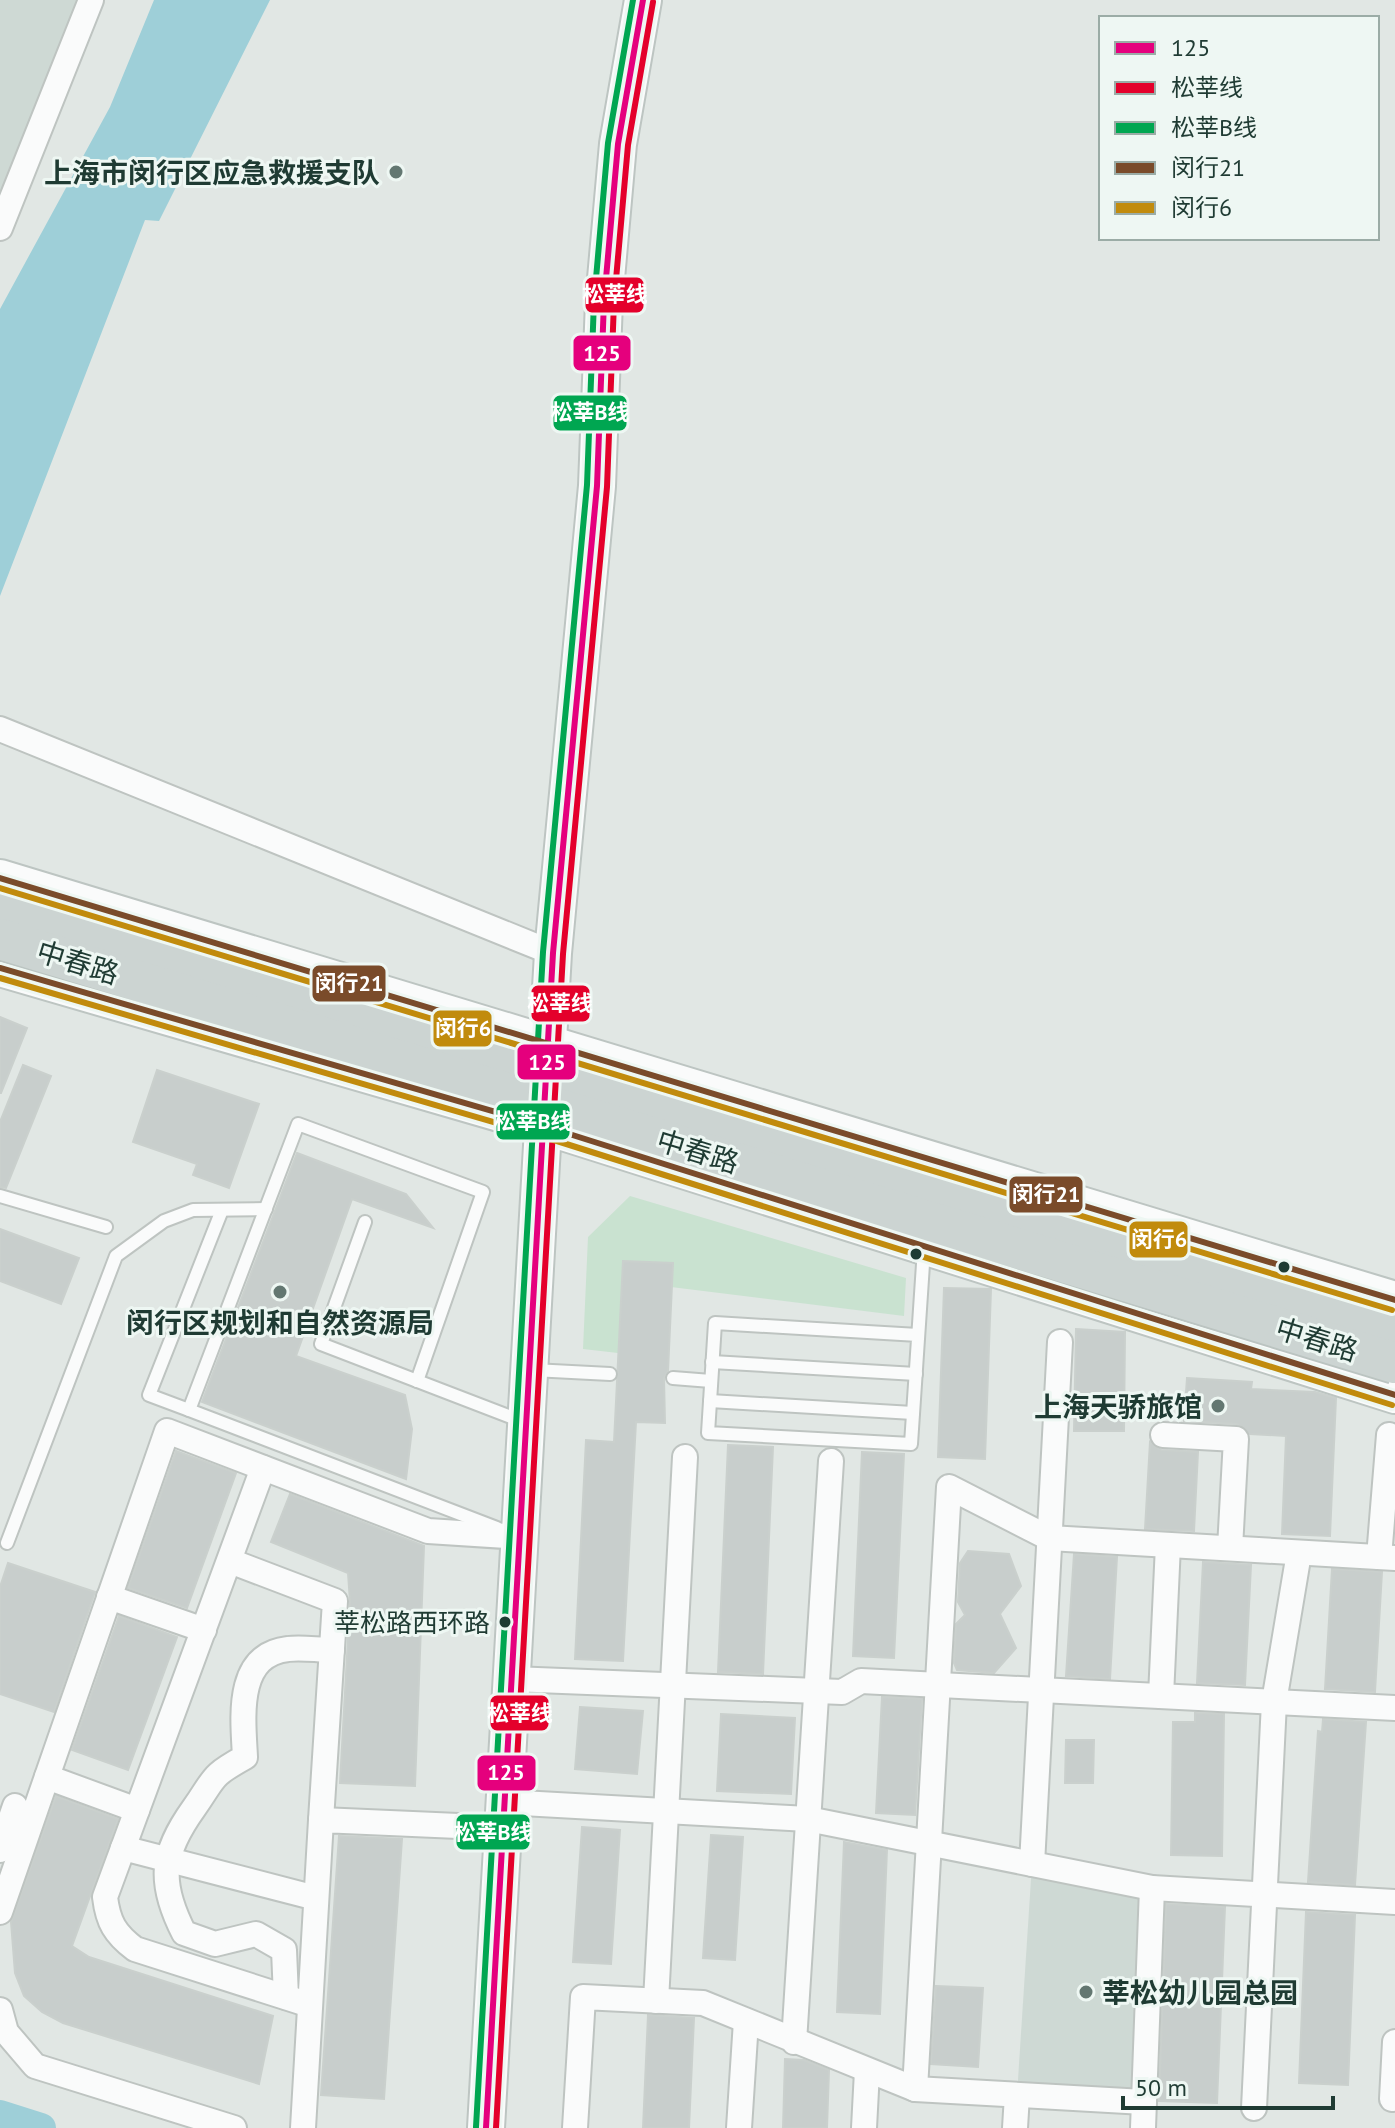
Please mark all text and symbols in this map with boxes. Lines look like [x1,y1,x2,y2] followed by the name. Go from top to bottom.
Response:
[1099,16,1379,240] legend
[1171,32,1210,63] text: 125
[1171,72,1243,103] text: 松莘线
[1171,112,1257,143] text: 松莘B线
[1171,152,1245,183] text: 闵行21
[44,154,380,191] place label: 上海市闵行区应急救援支队
[387,163,405,181] marker: 上海市闵行区应急救援支队
[1171,192,1232,223] text: 闵行6
[584,276,645,314] line badge: 松莘线
[582,280,648,308] text: 松莘线
[572,334,632,372] line badge: 125
[583,339,621,367] text: 125
[552,394,628,432] line badge: 松莘B线
[550,398,630,426] text: 松莘B线
[32,932,124,992] street label: 中春路
[311,964,387,1003] line badge: 闵行21
[315,969,383,997] text: 闵行21
[530,984,591,1023] line badge: 松莘线
[527,989,593,1017] text: 松莘线
[432,1009,493,1048] line badge: 闵行6
[435,1014,491,1042] text: 闵行6
[516,1043,577,1081] line badge: 125
[528,1048,566,1076] text: 125
[495,1102,571,1141] line badge: 松莘B线
[493,1107,573,1135] text: 松莘B线
[652,1121,744,1181] street label: 中春路
[1008,1175,1084,1214] line badge: 闵行21
[1012,1180,1080,1208] text: 闵行21
[1128,1220,1189,1259] line badge: 闵行6
[1131,1225,1187,1253] text: 闵行6
[908,1246,924,1262] unlabelled marker
[1276,1259,1292,1275] unlabelled marker
[271,1283,289,1301] marker: 闵行区规划和自然资源局
[126,1304,434,1341] place label: 闵行区规划和自然资源局
[1271,1309,1363,1369] street label: 中春路
[1034,1388,1202,1425] place label: 上海天骄旅馆
[1209,1397,1227,1415] marker: 上海天骄旅馆
[334,1606,490,1639] place label: 莘松路西环路
[497,1614,513,1630] marker: 莘松路西环路
[489,1694,550,1732] line badge: 松莘线
[487,1699,553,1727] text: 松莘线
[476,1754,537,1792] line badge: 125
[487,1758,525,1786] text: 125
[455,1813,531,1851] line badge: 松莘B线
[453,1818,533,1846] text: 松莘B线
[1102,1974,1298,2011] place label: 莘松幼儿园总园
[1077,1983,1095,2001] marker: 莘松幼儿园总园
[1123,2060,1333,2110] scale bar
[1135,2072,1187,2103] text: 50 m

